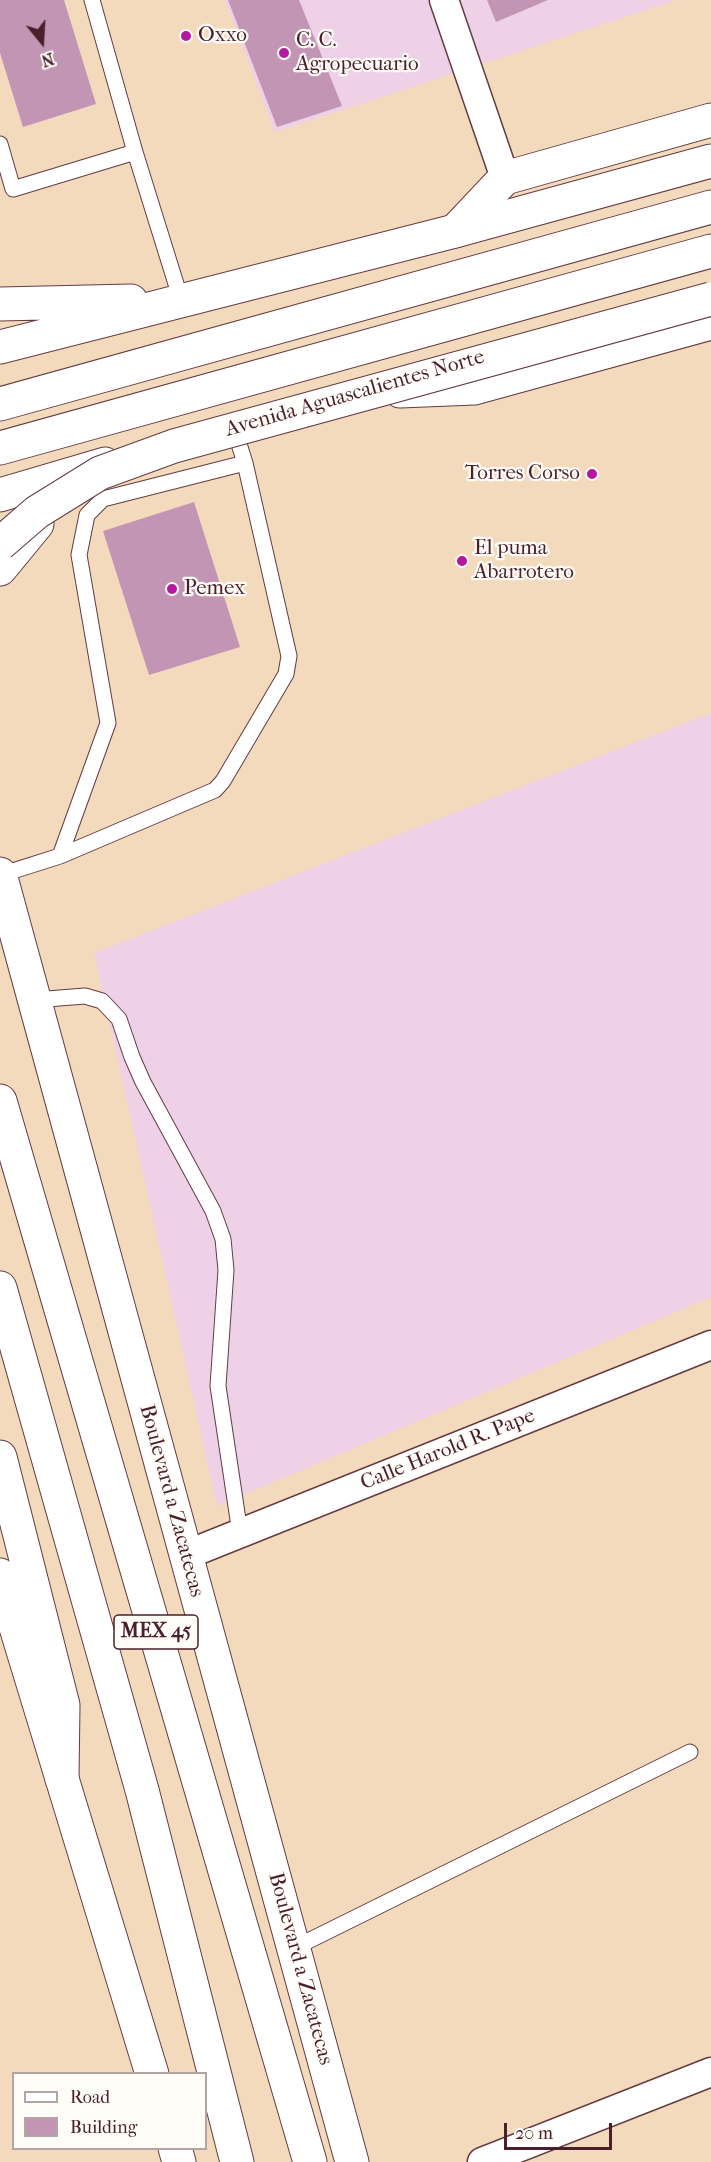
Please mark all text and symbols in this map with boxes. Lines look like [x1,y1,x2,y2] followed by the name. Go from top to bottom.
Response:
[12,12,72,72] north arrow
[198,23,247,49] place label: Oxxo
[296,28,419,78] place label: C. C. Agropecuario
[179,29,193,43] marker: Oxxo
[277,46,291,60] marker: C. C. Agropecuario
[39,49,56,71] text: N
[222,345,488,443] street label: Avenida Aguascalientes Norte
[465,461,580,487] place label: Torres Corso
[585,467,599,481] marker: Torres Corso
[474,536,574,586] place label: El puma Abarrotero
[455,554,469,568] marker: El puma Abarrotero
[184,576,245,602] place label: Pemex
[165,582,179,596] marker: Pemex
[133,1402,209,1600] street label: Boulevard a Zacatecas
[357,1404,539,1496] street label: Calle Harold R. Pape
[114,1615,198,1649] road number: MEX 45
[262,1870,338,2068] street label: Boulevard a Zacatecas
[12,2072,207,2150] legend
[70,2087,110,2108] text: Road
[507,2111,615,2149] scale bar
[70,2117,137,2138] text: Building
[515,2123,553,2144] text: 20 m

